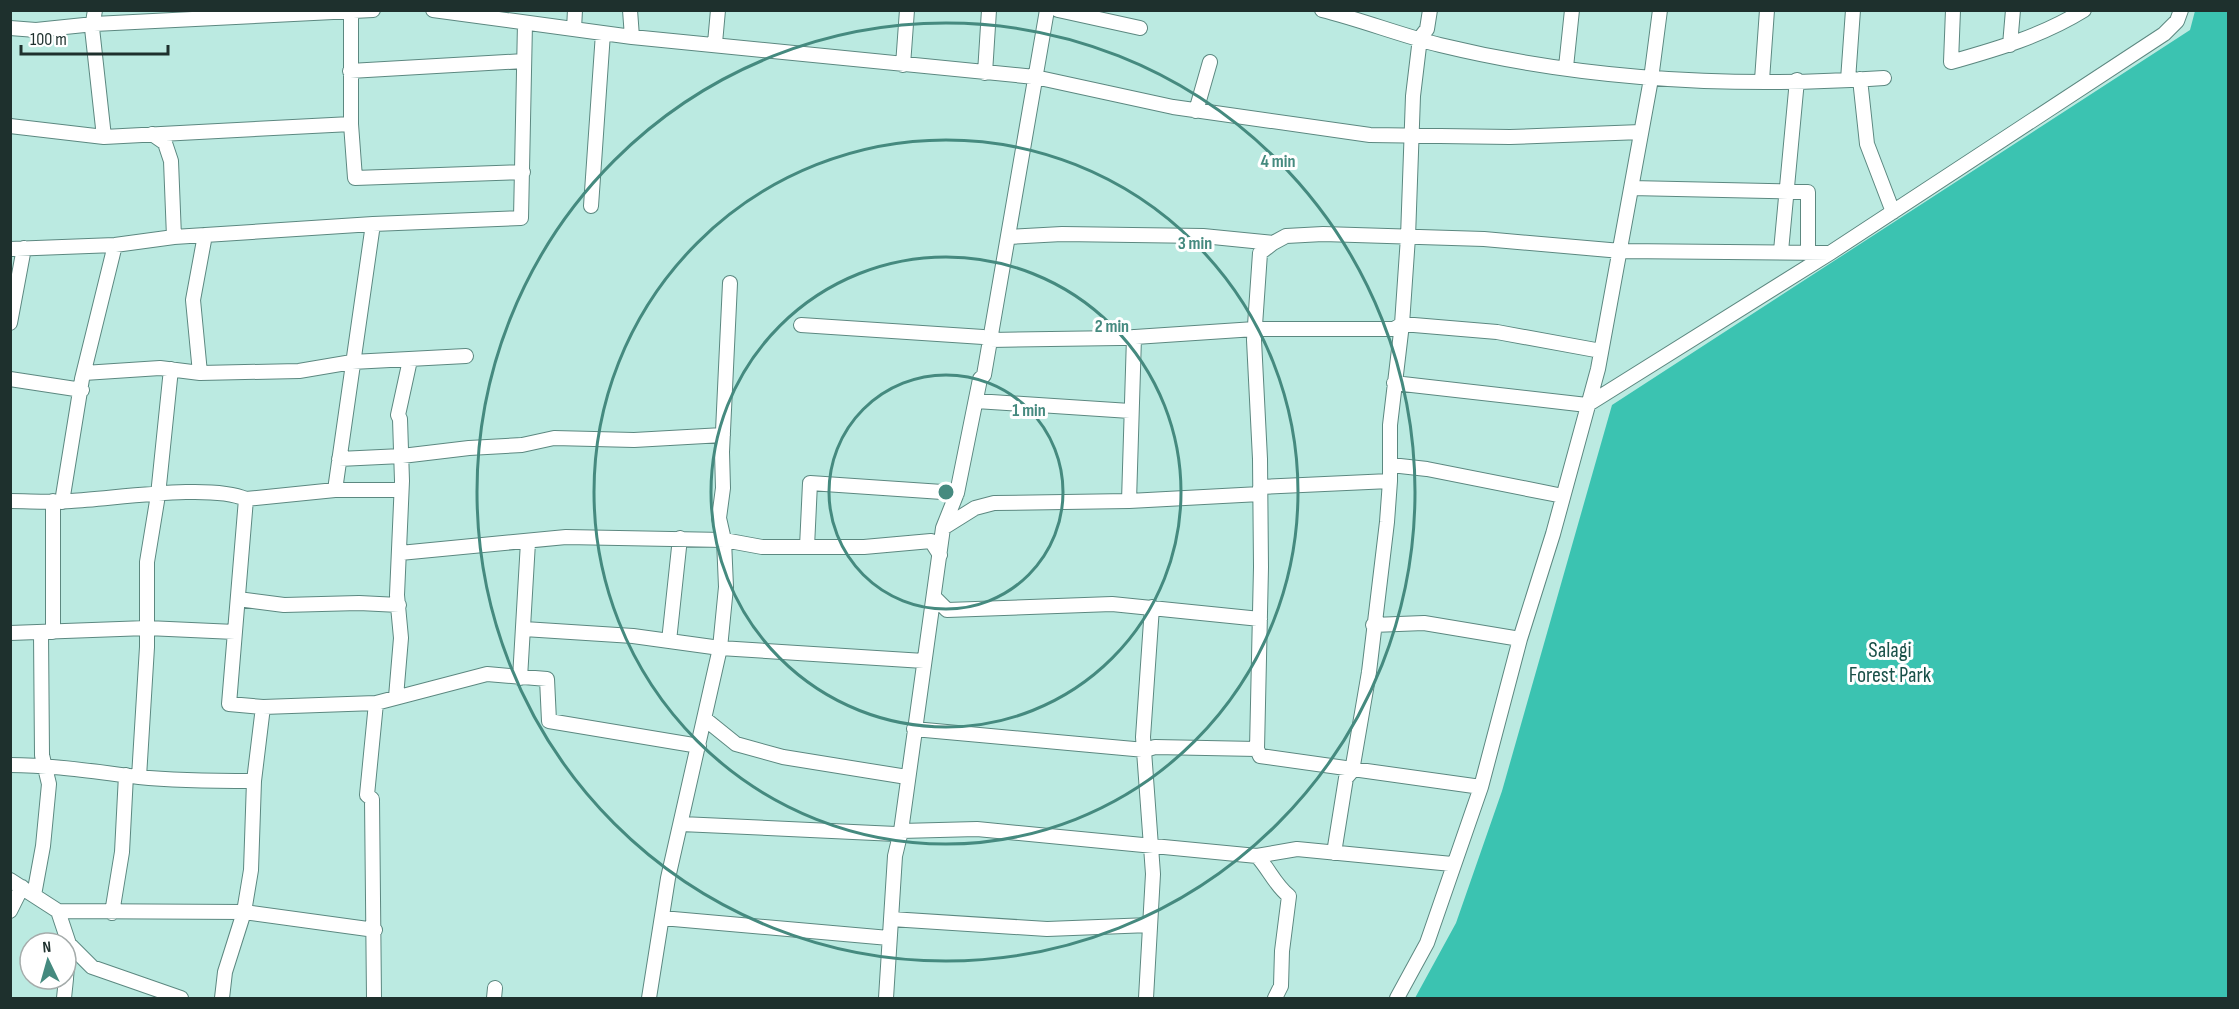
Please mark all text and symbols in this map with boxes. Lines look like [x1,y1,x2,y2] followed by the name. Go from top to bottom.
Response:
[21,18,168,56] scale bar
[30,29,67,50] text: 100 m
[1261,151,1295,172] text: 4 min
[1178,233,1212,254] text: 3 min
[1095,316,1129,337] text: 2 min
[1012,400,1046,421] text: 1 min
[936,482,956,502] centre of rings
[1849,637,1932,689] park label: Salagi Forest Park
[18,931,78,991] north arrow
[42,938,52,957] text: N

